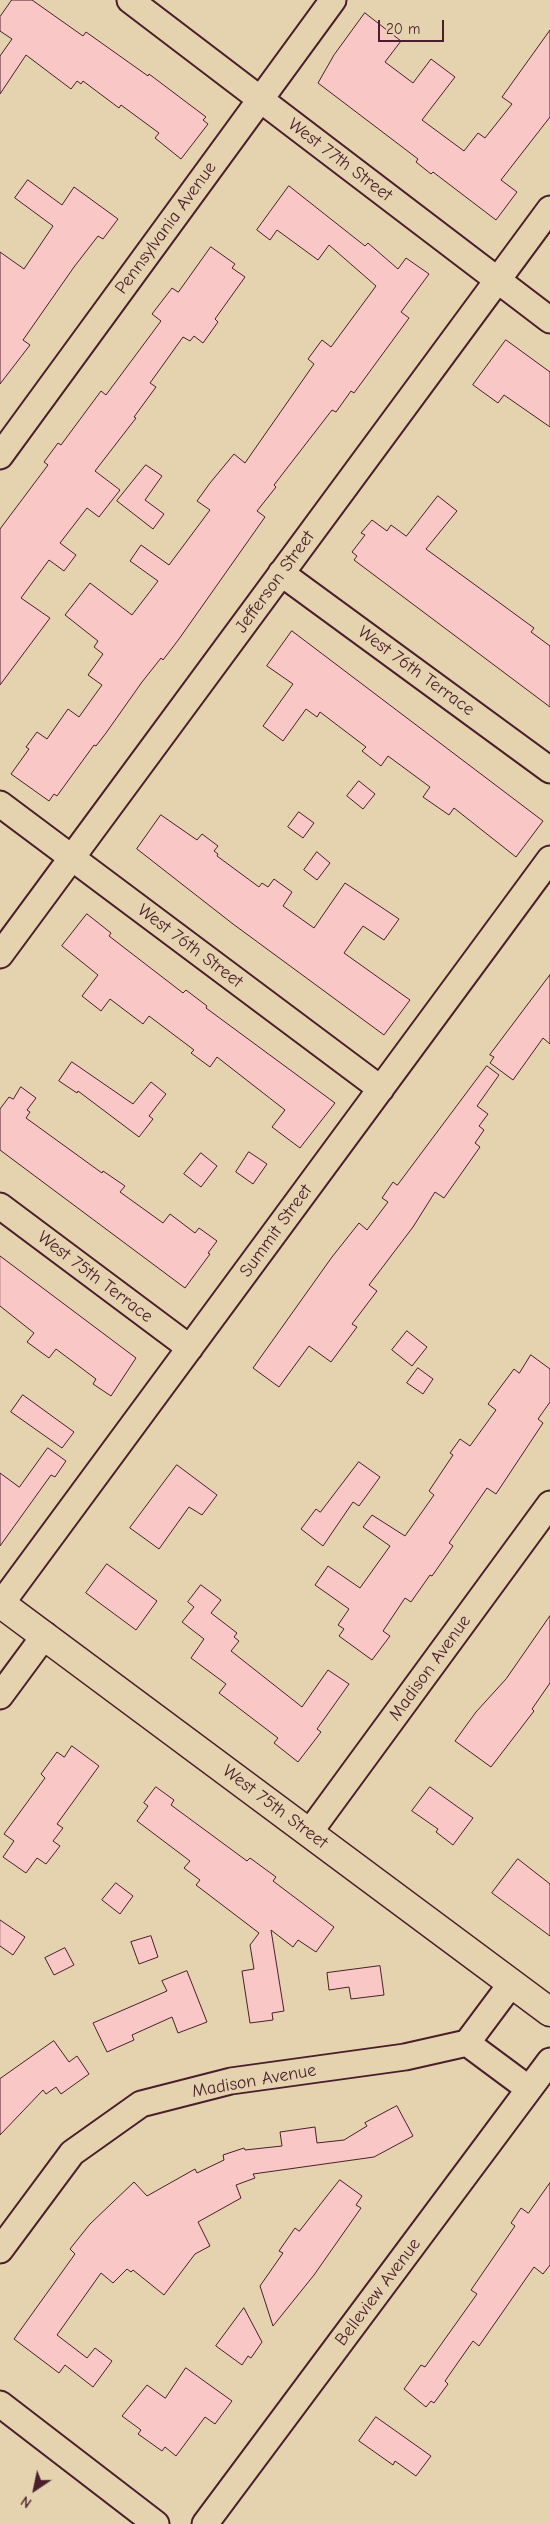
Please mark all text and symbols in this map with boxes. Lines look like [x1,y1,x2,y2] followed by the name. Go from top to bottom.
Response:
[380,10,446,42] scale bar
[386,20,420,38] text: 20 m
[284,114,396,206] street label: West 77th Street
[111,158,221,298] street label: Pennsylvania Avenue
[231,527,319,637] street label: Jefferson Street
[353,621,479,721] street label: West 76th Terrace
[133,899,247,993] street label: West 76th Street
[235,1180,317,1282] street label: Summit Street
[33,1227,157,1327] street label: West 75th Terrace
[384,1611,476,1725] street label: Madison Avenue
[218,1760,332,1854] street label: West 75th Street
[190,2059,318,2103] street label: Madison Avenue
[330,2234,426,2350] street label: Belleview Avenue
[10,2464,60,2514] north arrow
[18,2492,35,2511] text: N

